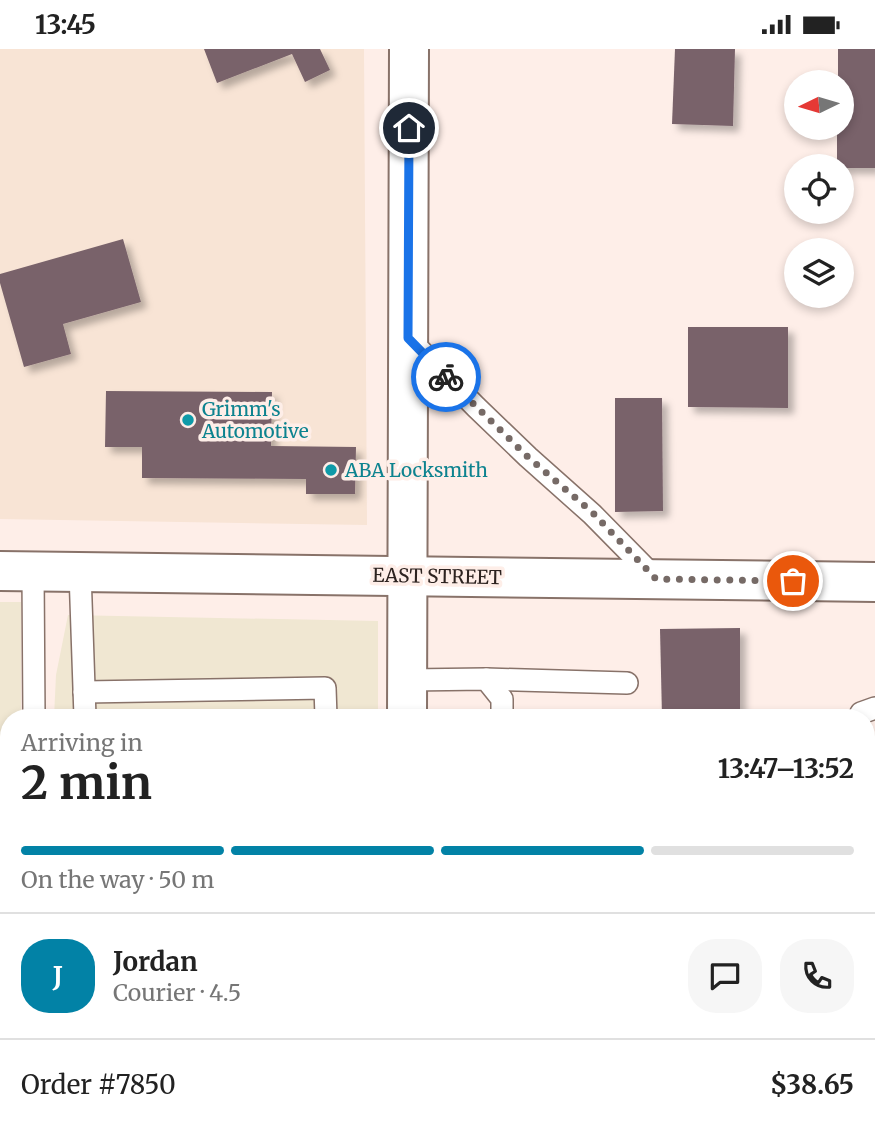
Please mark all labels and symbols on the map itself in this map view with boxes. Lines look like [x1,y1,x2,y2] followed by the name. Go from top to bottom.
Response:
[784,70,854,140] north arrow
[379,98,439,158] pin
[411,342,481,412] courier
[201,397,309,443] place label: Grimm's Automotive
[180,412,196,428] marker: Grimm's Automotive
[344,458,488,482] place label: ABA Locksmith
[323,462,339,478] marker: ABA Locksmith
[763,551,823,611] pin
[372,563,502,589] street label: EAST STREET

